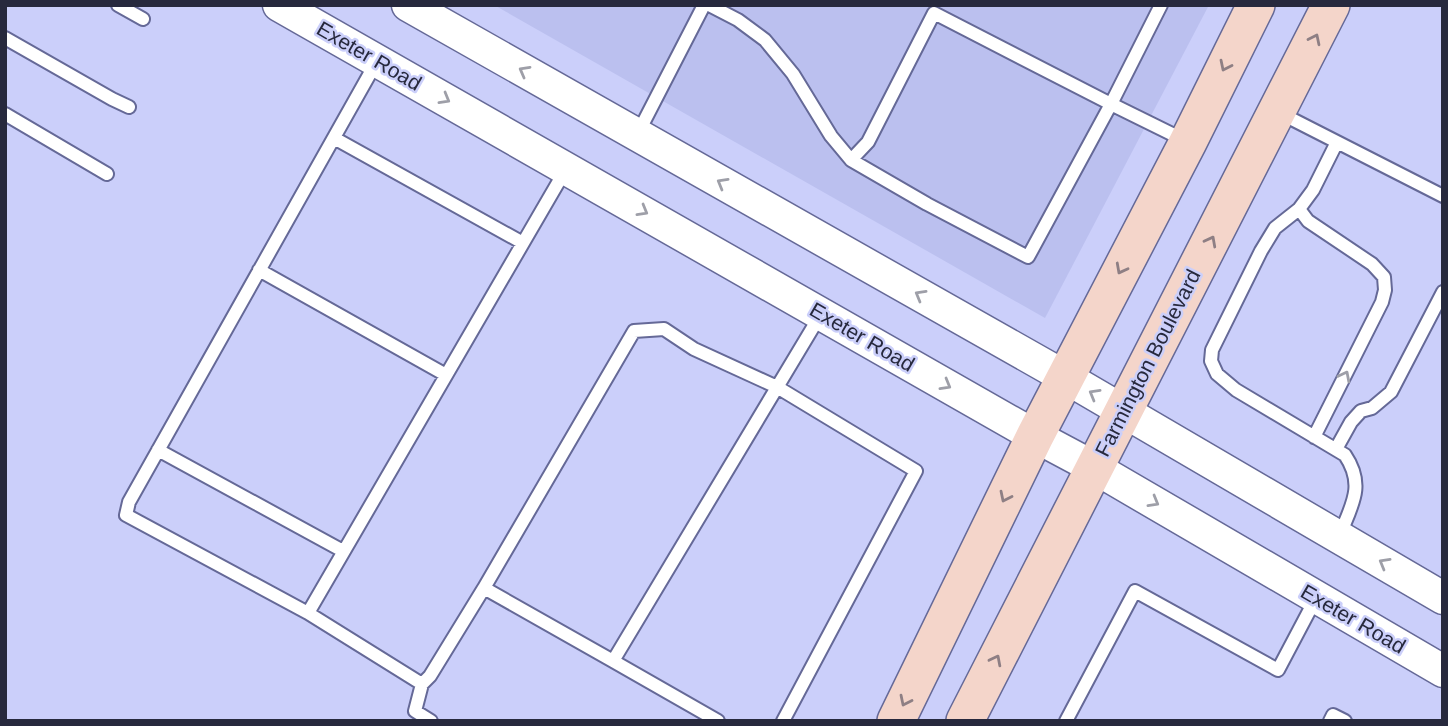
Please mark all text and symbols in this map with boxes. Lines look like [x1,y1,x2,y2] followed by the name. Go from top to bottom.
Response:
[313,16,426,95] street label: Exeter Road
[1306,34,1320,46] one-way arrow
[1220,59,1234,71] one-way arrow
[519,66,531,79] one-way arrow
[437,91,450,104] one-way arrow
[717,178,729,191] one-way arrow
[635,203,648,216] one-way arrow
[1202,236,1216,249] one-way arrow
[1116,261,1129,274] one-way arrow
[1090,266,1205,460] street label: Farmington Boulevard
[914,290,927,303] one-way arrow
[806,297,919,376] street label: Exeter Road
[1336,371,1350,383] one-way arrow
[939,377,952,390] one-way arrow
[1089,389,1102,402] one-way arrow
[999,490,1013,502] one-way arrow
[1146,494,1159,507] one-way arrow
[1378,558,1391,571] one-way arrow
[1297,579,1410,658] street label: Exeter Road
[987,655,1001,667] one-way arrow
[899,694,913,706] one-way arrow

